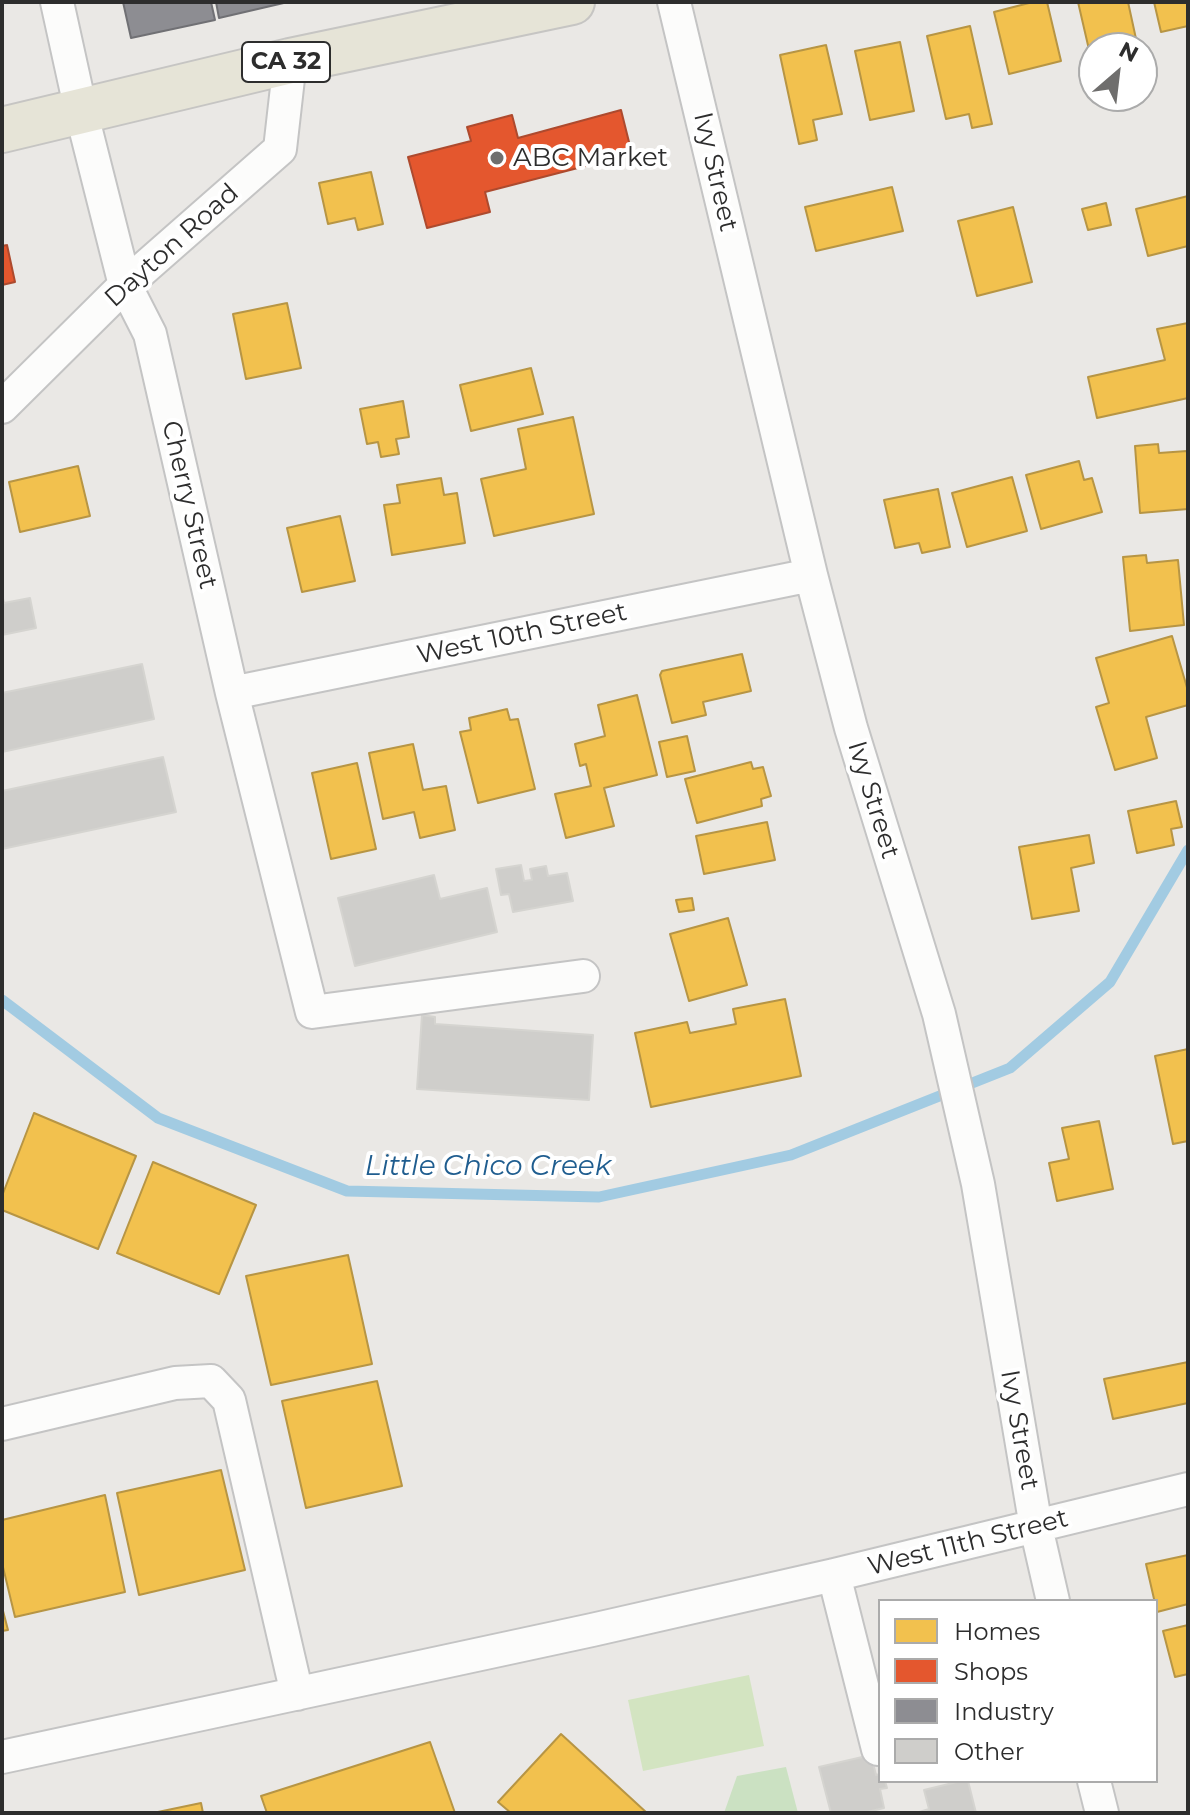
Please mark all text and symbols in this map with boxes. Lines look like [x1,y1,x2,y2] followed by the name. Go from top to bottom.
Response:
[1078,32,1158,112] north arrow
[1114,36,1143,68] text: N
[242,42,330,82] road number: CA 32
[686,109,744,235] street label: Ivy Street
[513,142,668,174] place label: ABC Market
[488,149,506,167] marker: ABC Market
[99,178,245,314] street label: Dayton Road
[154,418,224,592] street label: Cherry Street
[414,597,630,671] street label: West 10th Street
[840,737,906,863] street label: Ivy Street
[365,1150,611,1184] water label: Little Chico Creek
[993,1368,1045,1492] street label: Ivy Street
[865,1503,1071,1583] street label: West 11th Street
[878,1599,1158,1783] legend
[954,1617,1040,1646] text: Homes
[954,1657,1028,1686] text: Shops
[954,1697,1054,1726] text: Industry
[954,1737,1024,1766] text: Other

